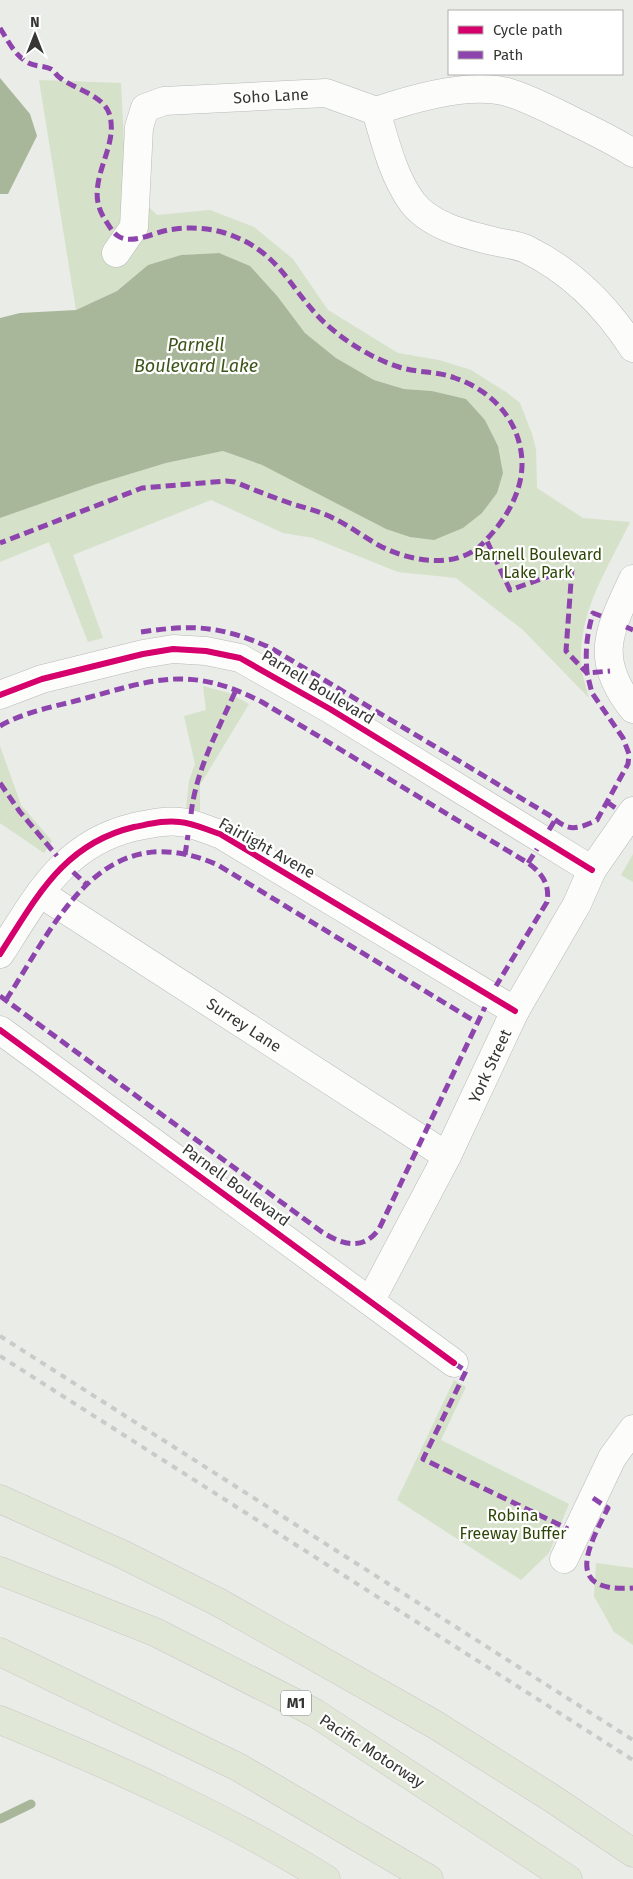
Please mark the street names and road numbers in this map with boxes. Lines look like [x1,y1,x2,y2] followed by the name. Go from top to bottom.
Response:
[233,85,309,107] street label: Soho Lane
[258,646,378,728] street label: Parnell Boulevard
[216,814,318,882] street label: Fairlight Avene
[203,994,285,1056] street label: Surrey Lane
[465,1026,515,1106] street label: York Street
[179,1140,293,1230] street label: Parnell Boulevard
[281,1690,311,1716] road number: M1
[316,1710,428,1792] street label: Pacific Motorway

